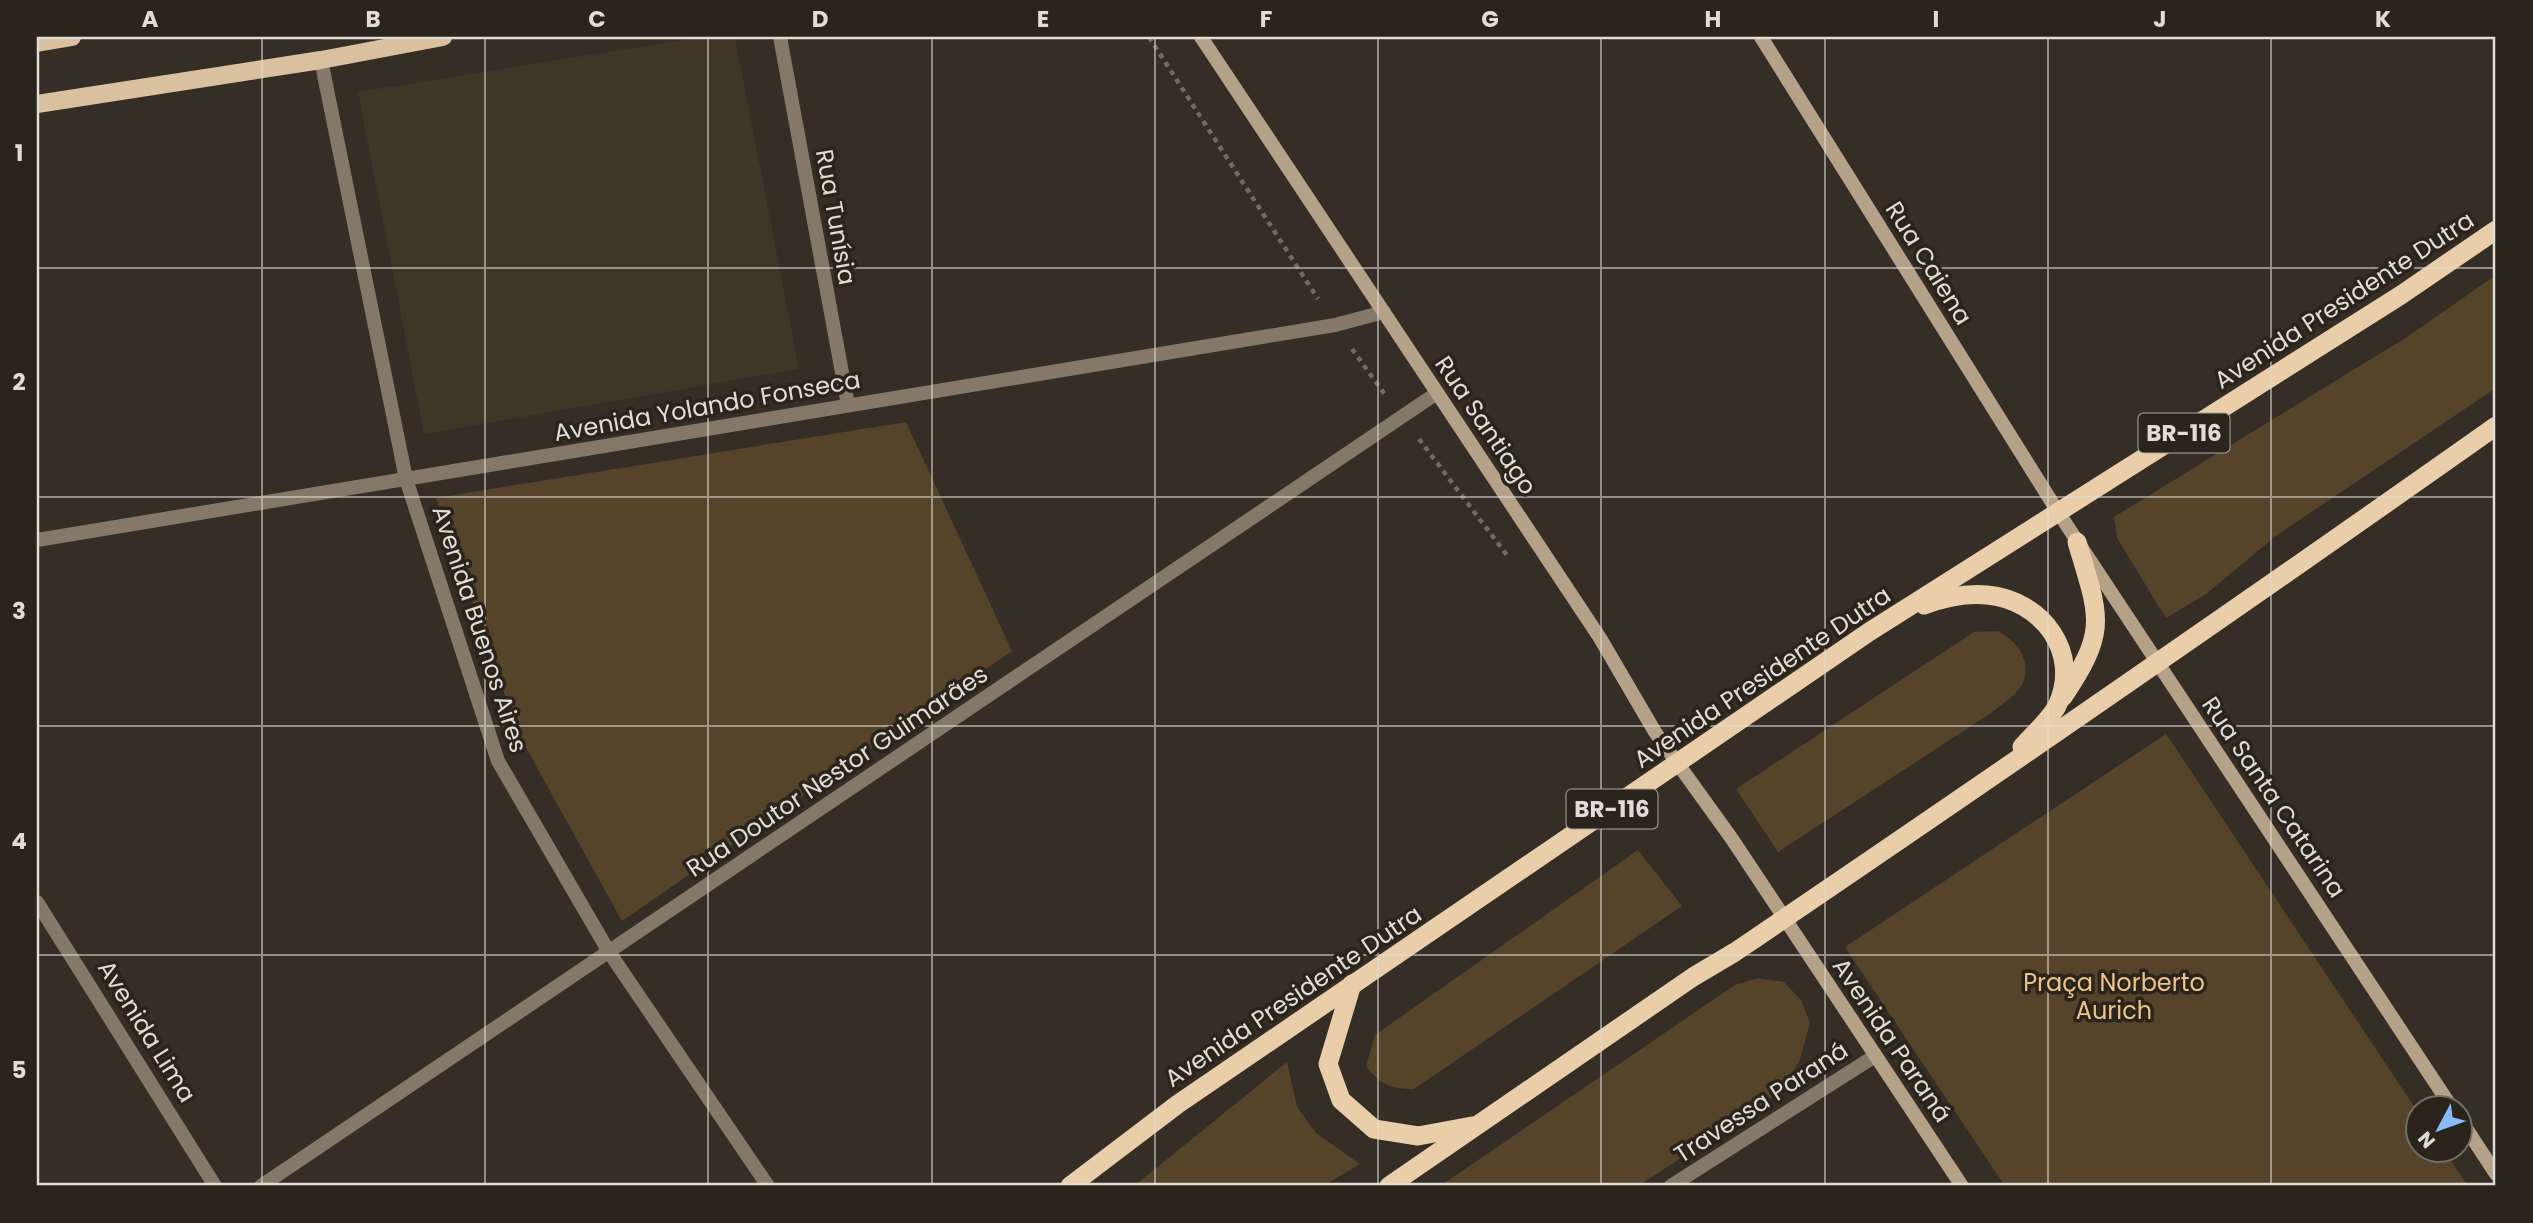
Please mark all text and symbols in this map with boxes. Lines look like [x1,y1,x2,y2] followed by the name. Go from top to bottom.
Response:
[142,3,159,35] text: A
[365,3,381,35] text: B
[588,3,606,35] text: C
[812,3,828,35] text: D
[1037,3,1049,35] text: E
[1260,3,1272,35] text: F
[1481,3,1499,35] text: G
[1705,3,1721,35] text: H
[1933,3,1939,35] text: I
[2153,3,2167,35] text: J
[2375,3,2391,35] text: K
[15,137,23,169] text: 1
[808,147,864,287] street label: Rua Tunísia
[1878,195,1980,331] street label: Rua Caiena
[2208,204,2480,396] street label: Avenida Presidente Dutra
[1427,349,1545,501] street label: Rua Santiago
[551,363,863,449] street label: Avenida Yolando Fonseca
[12,366,26,398] text: 2
[2138,414,2230,452] road number: BR-116
[424,501,536,757] street label: Avenida Buenos Aires
[1627,578,1897,776] street label: Avenida Presidente Dutra
[12,595,26,627] text: 3
[680,658,994,884] street label: Rua Doutor Nestor Guimarães
[2194,690,2354,904] street label: Rua Santa Catarina
[1566,790,1658,828] road number: BR-116
[11,825,27,857] text: 4
[1158,897,1428,1095] street label: Avenida Presidente Dutra
[1825,951,1959,1129] street label: Avenida Paraná
[90,954,204,1108] street label: Avenida Lima
[2023,966,2205,1027] park label: Praça Norberto Aurich
[1668,1033,1854,1171] street label: Travessa Paraná
[12,1054,26,1086] text: 5
[2404,1094,2474,1164] north arrow
[2412,1126,2441,1154] text: N

